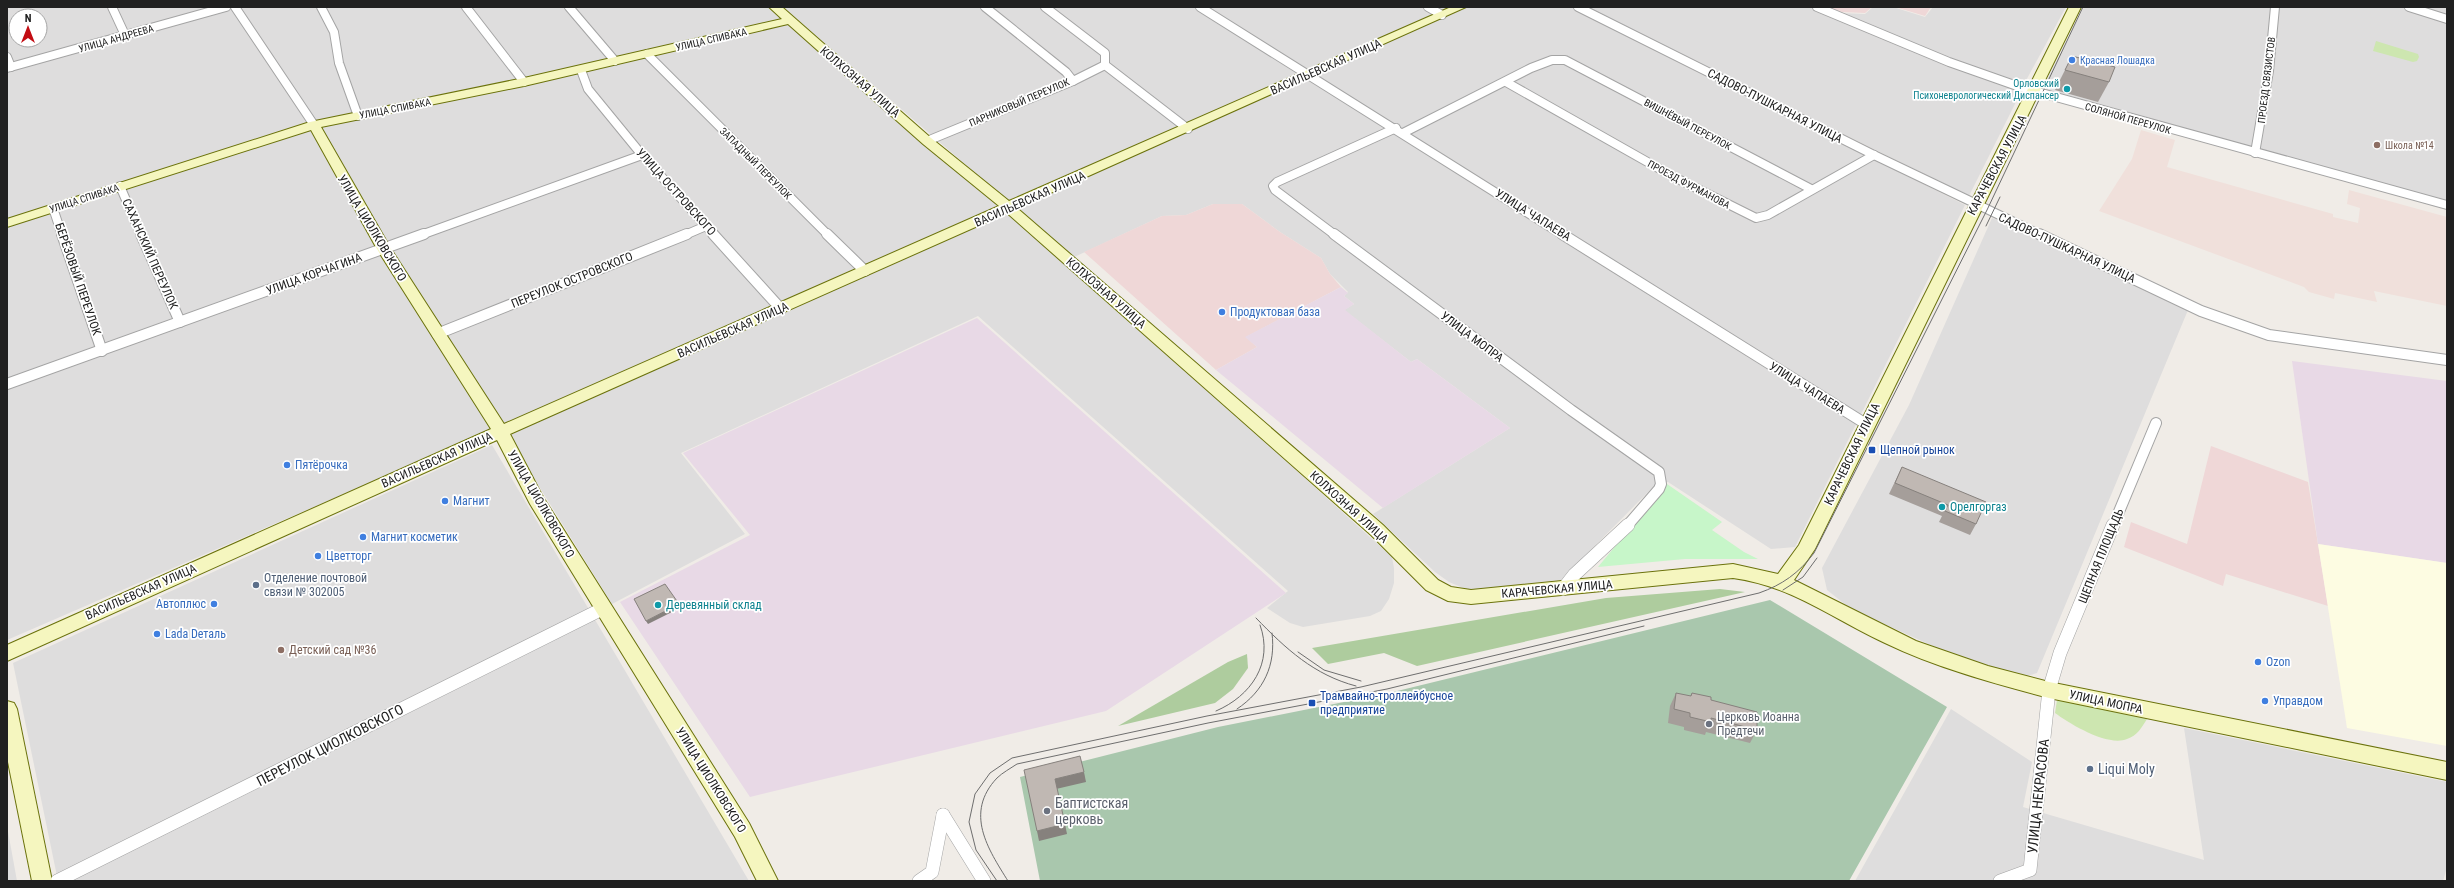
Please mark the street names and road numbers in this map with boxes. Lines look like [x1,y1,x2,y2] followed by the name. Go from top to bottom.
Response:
[77,22,155,54] street label: УЛИЦА АНДРЕЕВА
[674,26,748,53] street label: УЛИЦА СПИВАКА
[1268,36,1384,98] street label: ВАСИЛЬЕВСКАЯ УЛИЦА
[2256,36,2277,124] street label: ПРОЕЗД СВЯЗИСТОВ
[817,44,903,120] street label: КОЛХОЗНАЯ УЛИЦА
[1705,66,1845,146] street label: САДОВО-ПУШКАРНАЯ УЛИЦА
[967,75,1071,129] street label: ПАРНИКОВЫЙ ПЕРЕУЛОК
[358,96,432,121] street label: УЛИЦА СПИВАКА
[1642,96,1734,152] street label: ВИШНЁВЫЙ ПЕРЕУЛОК
[2084,100,2173,136] street label: СОЛЯНОЙ ПЕРЕУЛОК
[1965,112,2029,218] street label: КАРАЧЕВСКАЯ УЛИЦА
[718,125,795,202] street label: ЗАПАДНЫЙ ПЕРЕУЛОК
[633,146,719,238] street label: УЛИЦА ОСТРОВСКОГО
[1646,157,1732,211] street label: ПРОЕЗД ФУРМАНОВА
[972,168,1088,230] street label: ВАСИЛЬЕВСКАЯ УЛИЦА
[335,172,409,284] street label: УЛИЦА ЦИОЛКОВСКОГО
[48,182,121,215] street label: УЛИЦА СПИВАКА
[1493,186,1573,244] street label: УЛИЦА ЧАПАЕВА
[119,196,182,312] street label: САХАНСКИЙ ПЕРЕУЛОК
[1996,210,2138,286] street label: САДОВО-ПУШКАРНАЯ УЛИЦА
[52,221,105,337] street label: БЕРЁЗОВЫЙ ПЕРЕУЛОК
[509,249,635,311] street label: ПЕРЕУЛОК ОСТРОВСКОГО
[264,250,364,298] street label: УЛИЦА КОРЧАГИНА
[1063,255,1149,331] street label: КОЛХОЗНАЯ УЛИЦА
[675,299,791,361] street label: ВАСИЛЬЕВСКАЯ УЛИЦА
[1438,309,1506,365] street label: УЛИЦА МОПРА
[1767,359,1847,417] street label: УЛИЦА ЧАПАЕВА
[1821,401,1883,507] street label: КАРАЧЕВСКАЯ УЛИЦА
[379,429,495,491] street label: ВАСИЛЬЕВСКАЯ УЛИЦА
[505,448,577,560] street label: УЛИЦА ЦИОЛКОВСКОГО
[1307,468,1391,546] street label: КОЛХОЗНАЯ УЛИЦА
[2076,506,2127,605] street label: ЩЕПНАЯ ПЛОЩАДЬ
[83,561,199,623] street label: ВАСИЛЬЕВСКАЯ УЛИЦА
[1501,577,1613,601] street label: КАРАЧЕВСКАЯ УЛИЦА
[2068,687,2144,717] street label: УЛИЦА МОПРА
[254,701,406,789] street label: ПЕРЕУЛОК ЦИОЛКОВСКОГО
[673,725,749,835] street label: УЛИЦА ЦИОЛКОВСКОГО
[2024,738,2052,854] street label: УЛИЦА НЕКРАСОВА

